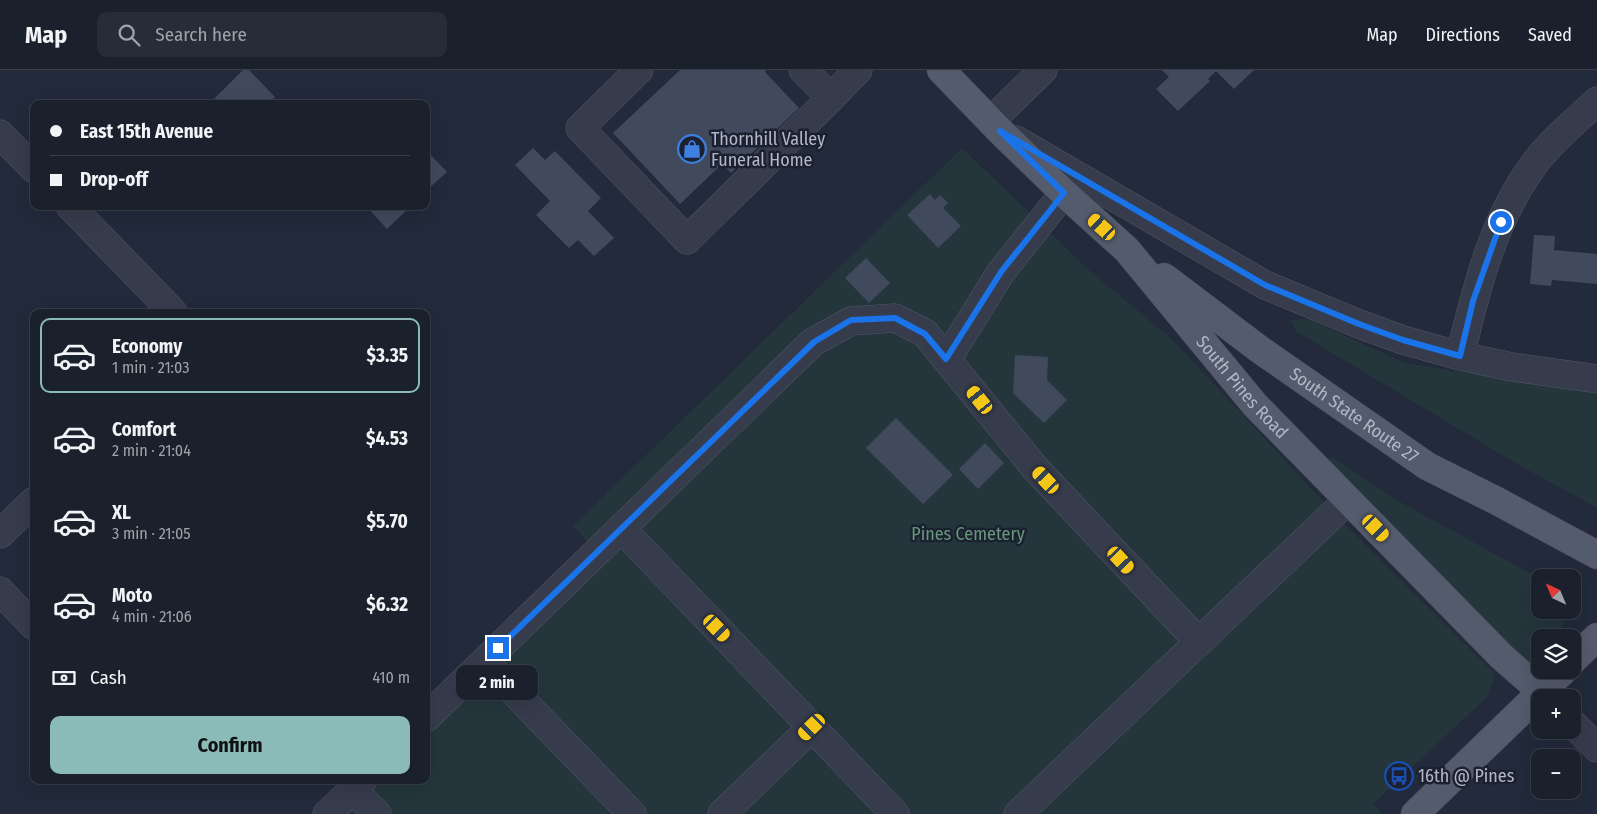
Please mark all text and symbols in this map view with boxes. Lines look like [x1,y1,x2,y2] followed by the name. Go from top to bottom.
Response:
[97,12,447,57] search box
[25,21,67,49] text: Map
[115,21,143,49] icon: search
[155,23,247,46] text: Search here
[1366,24,1398,46] text: Map
[1426,24,1500,46] text: Directions
[1528,24,1572,46] text: Saved
[80,120,213,143] text: East 15th Avenue
[711,128,825,171] place label: Thornhill Valley Funeral Home
[677,134,707,164] shop icon: Thornhill Valley Funeral Home
[80,168,148,191] text: Drop-off
[1085,211,1118,243] car
[1490,211,1512,233] route start
[1191,331,1293,443] street label: South Pines Road
[52,333,97,378] icon: car
[112,335,182,358] text: Economy
[367,344,408,367] text: $3.35
[112,358,189,377] text: 1 min · 21:03
[1285,363,1423,468] street label: South State Route 27
[964,384,995,416] car
[52,416,97,461] icon: car
[112,418,176,441] text: Comfort
[366,427,408,450] text: $4.53
[112,441,191,460] text: 2 min · 21:04
[1030,464,1061,496] car
[52,499,97,544] icon: car
[112,501,131,524] text: XL
[367,510,408,533] text: $5.70
[1360,512,1391,544] car
[911,523,1025,545] park label: Pines Cemetery
[112,524,191,543] text: 3 min · 21:05
[1105,544,1136,576] car
[1531,569,1581,619] north arrow
[1531,569,1581,799] map controls
[52,582,97,627] icon: car
[112,584,152,607] text: Moto
[366,593,408,616] text: $6.32
[112,607,192,626] text: 4 min · 21:06
[701,612,732,644] car
[1531,629,1581,679] button: layers
[487,637,509,659] route end
[50,664,78,692] icon: cash
[90,666,127,689] text: Cash
[457,666,539,700] callout: 2 min
[372,668,410,687] text: 410 m
[479,673,515,692] text: 2 min
[1531,689,1581,739] button: +
[795,711,828,743] car
[50,716,410,774] button: Confirm
[1531,749,1581,799] button: −
[1384,761,1414,791] bus stop icon: 16th @ Pines
[1418,765,1515,787] place label: 16th @ Pines

